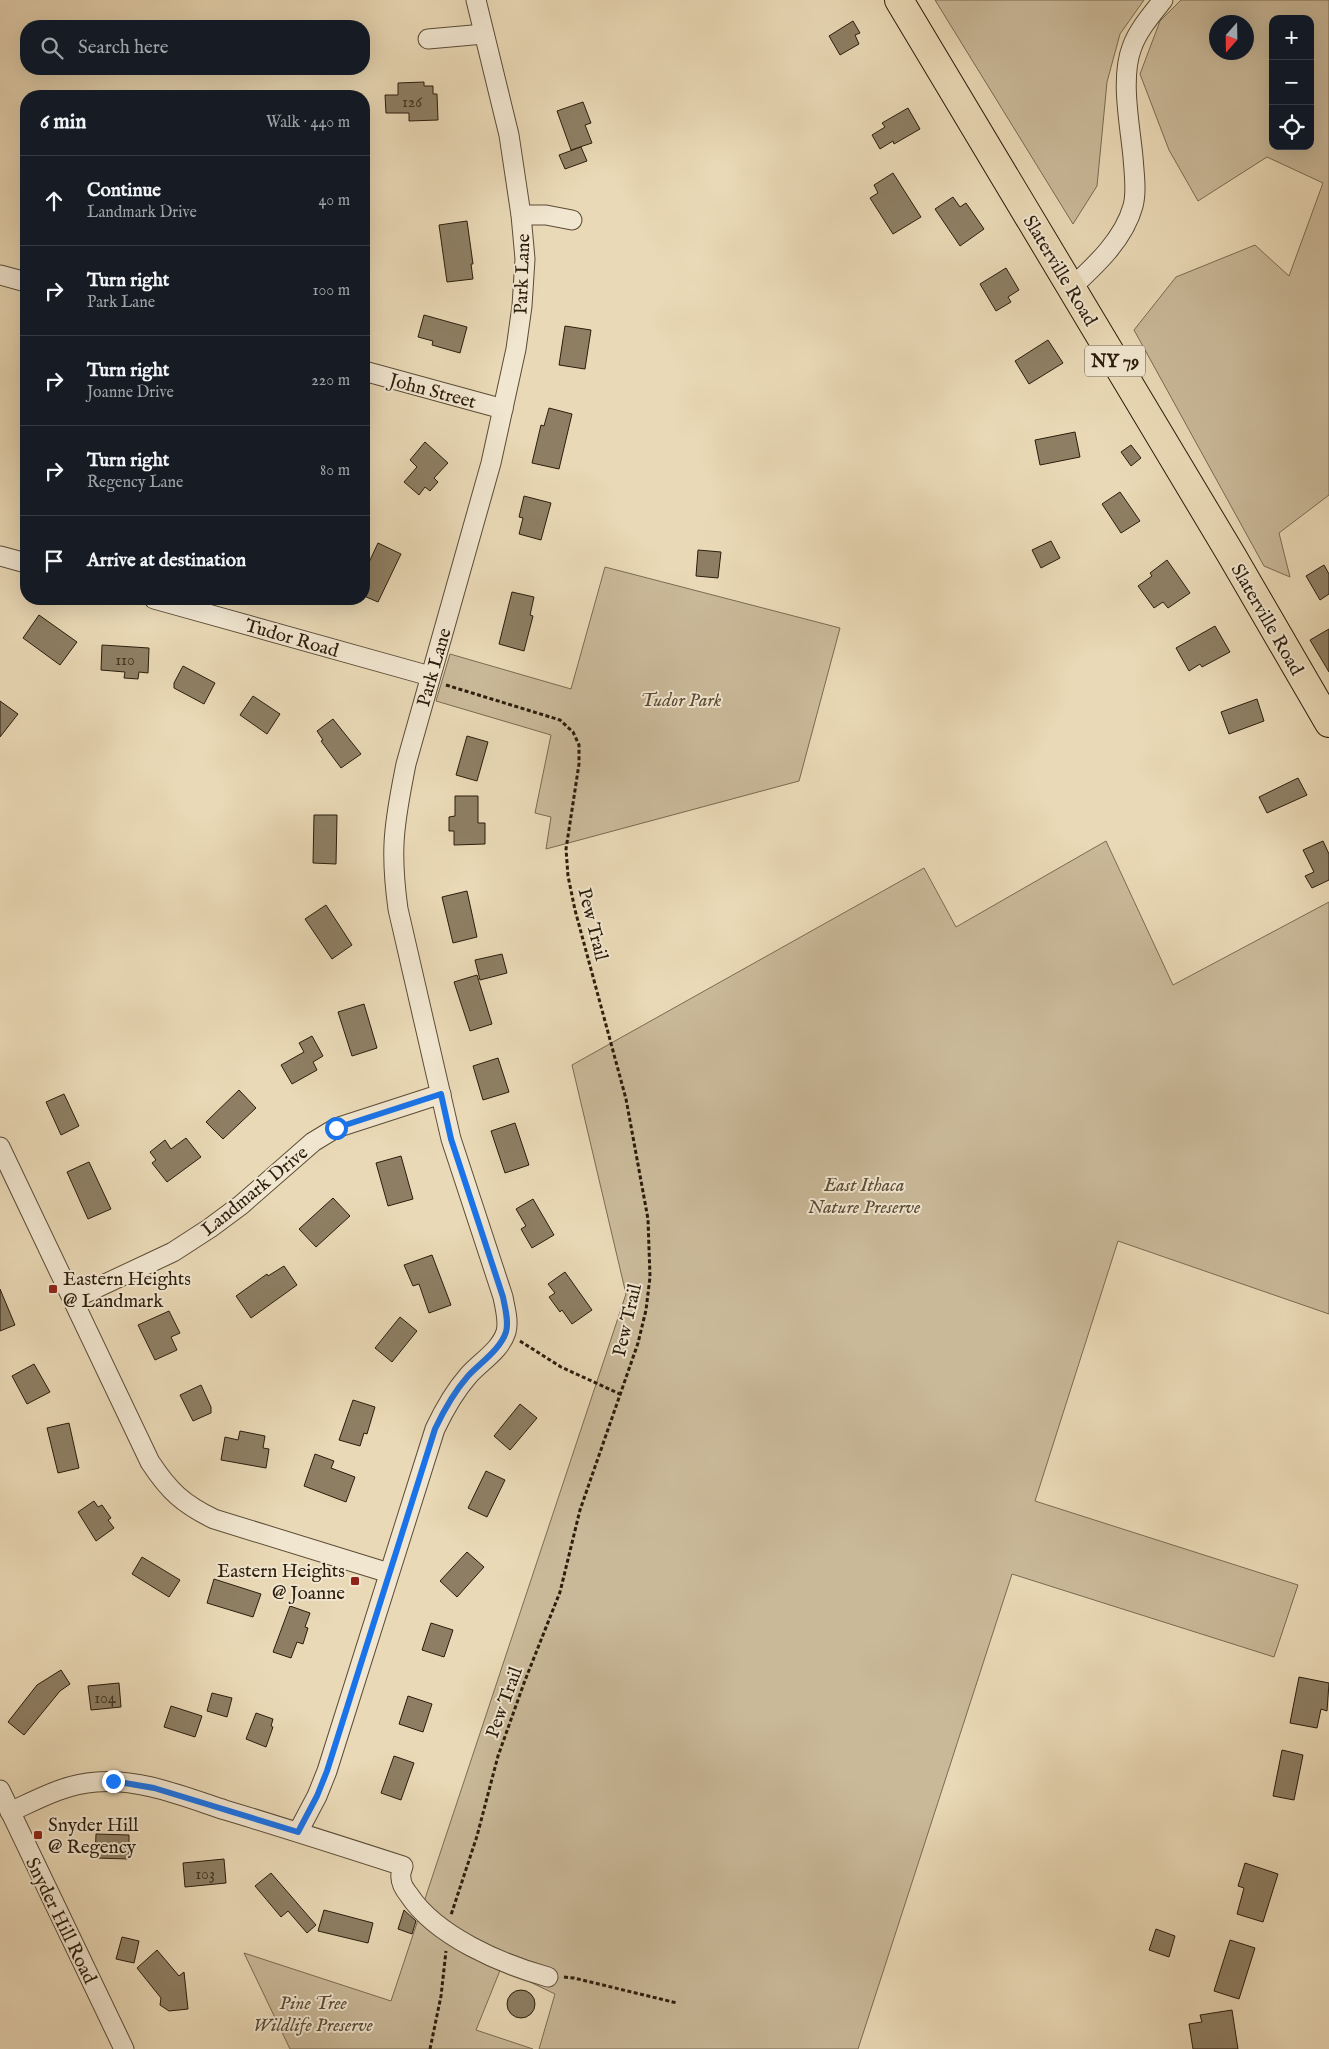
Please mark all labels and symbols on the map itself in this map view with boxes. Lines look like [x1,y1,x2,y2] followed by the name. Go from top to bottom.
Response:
[1209,15,1254,60] north arrow
[402,93,422,113] house number: 126
[1017,211,1102,332] street label: Slaterville Road
[510,233,536,315] street label: Park Lane
[1085,346,1145,376] road number: NY 79
[384,368,479,415] street label: John Street
[1225,560,1308,681] street label: Slaterville Road
[242,614,342,664] street label: Tudor Road
[412,625,458,710] street label: Park Lane
[115,651,135,671] house number: 110
[641,689,722,713] park label: Tudor Park
[571,886,613,964] street label: Pew Trail
[325,1117,348,1140] route start
[197,1141,314,1242] street label: Landmark Drive
[808,1174,921,1220] park label: East Ithaca Nature Preserve
[63,1268,191,1314] place label: Eastern Heights @ Landmark
[608,1281,648,1359] street label: Pew Trail
[47,1283,59,1295] marker: Eastern Heights @ Landmark
[217,1560,345,1606] place label: Eastern Heights @ Joanne
[349,1575,361,1587] marker: Eastern Heights @ Joanne
[481,1663,529,1742] street label: Pew Trail
[94,1689,116,1709] house number: 104
[102,1770,125,1793] route end
[48,1814,139,1860] place label: Snyder Hill @ Regency
[32,1829,44,1841] marker: Snyder Hill @ Regency
[19,1854,102,1989] street label: Snyder Hill Road
[195,1865,215,1885] house number: 103
[253,1992,374,2038] park label: Pine Tree Wildlife Preserve

